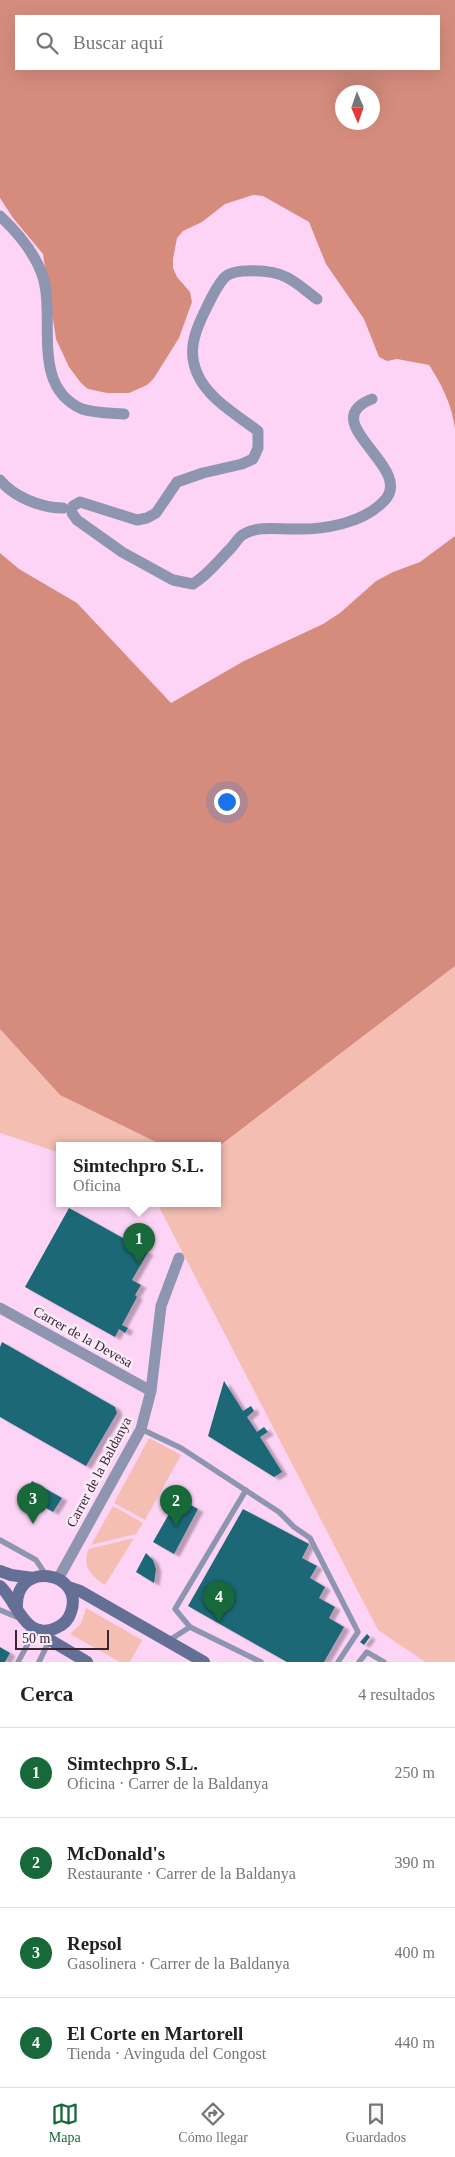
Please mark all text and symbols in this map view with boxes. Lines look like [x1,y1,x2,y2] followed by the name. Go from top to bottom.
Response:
[15,15,440,70] search box
[33,29,61,57] icon: search
[73,32,163,53] text: Buscar aquí
[335,85,380,130] north arrow
[214,789,240,815] your location
[56,1142,221,1207] popup
[73,1155,204,1176] text: Simtechpro S.L.
[73,1177,121,1194] text: Oficina
[123,1223,155,1264] pin: 1
[31,1304,136,1371] street label: Carrer de la Devesa
[64,1414,135,1530] street label: Carrer de la Baldanya
[17,1483,49,1524] pin: 3
[160,1485,192,1526] pin: 2
[203,1581,235,1622] pin: 4
[15,1627,109,1650] scale bar
[22,1631,50,1646] text: 50 m
[20,1682,73,1706] text: Cerca
[358,1686,435,1703] text: 4 resultados
[67,1753,198,1774] text: Simtechpro S.L.
[32,1764,40,1781] text: 1
[395,1764,435,1781] text: 250 m
[67,1775,268,1792] text: Oficina · Carrer de la Baldanya
[67,1843,165,1864] text: McDonald's
[32,1854,40,1871] text: 2
[395,1854,435,1871] text: 390 m
[67,1865,296,1882] text: Restaurante · Carrer de la Baldanya
[67,1933,122,1954] text: Repsol
[32,1944,40,1961] text: 3
[395,1944,435,1961] text: 400 m
[67,1955,290,1972] text: Gasolinera · Carrer de la Baldanya
[67,2023,243,2044] text: El Corte en Martorell
[32,2034,40,2051] text: 4
[395,2034,435,2051] text: 440 m
[67,2045,266,2062] text: Tienda · Avinguda del Congost
[49,2100,81,2146] tab: Mapa
[178,2100,248,2146] tab: Cómo llegar
[346,2100,406,2146] tab: Guardados

